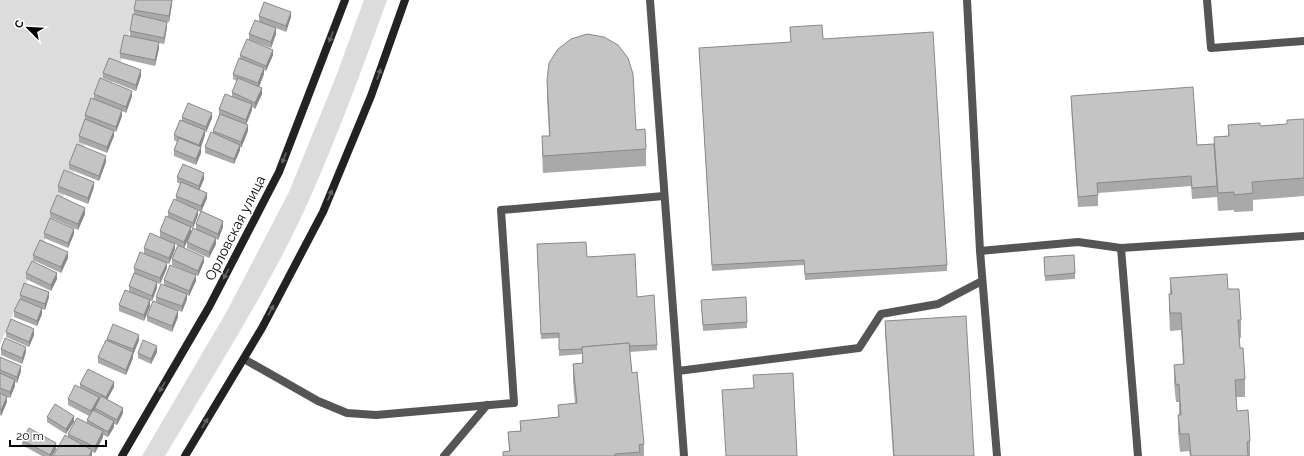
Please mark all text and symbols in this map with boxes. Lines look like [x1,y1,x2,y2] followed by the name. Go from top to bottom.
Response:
[8,8,48,48] north arrow
[12,18,27,30] text: С
[328,31,334,43] one-way arrow
[376,68,382,80] one-way arrow
[281,152,287,164] one-way arrow
[202,173,268,283] street label: Орловская улица
[327,189,333,200] one-way arrow
[223,268,229,280] one-way arrow
[268,305,274,316] one-way arrow
[159,381,166,393] one-way arrow
[202,417,209,429] one-way arrow
[10,422,106,448] scale bar
[16,429,44,443] text: 20 m

